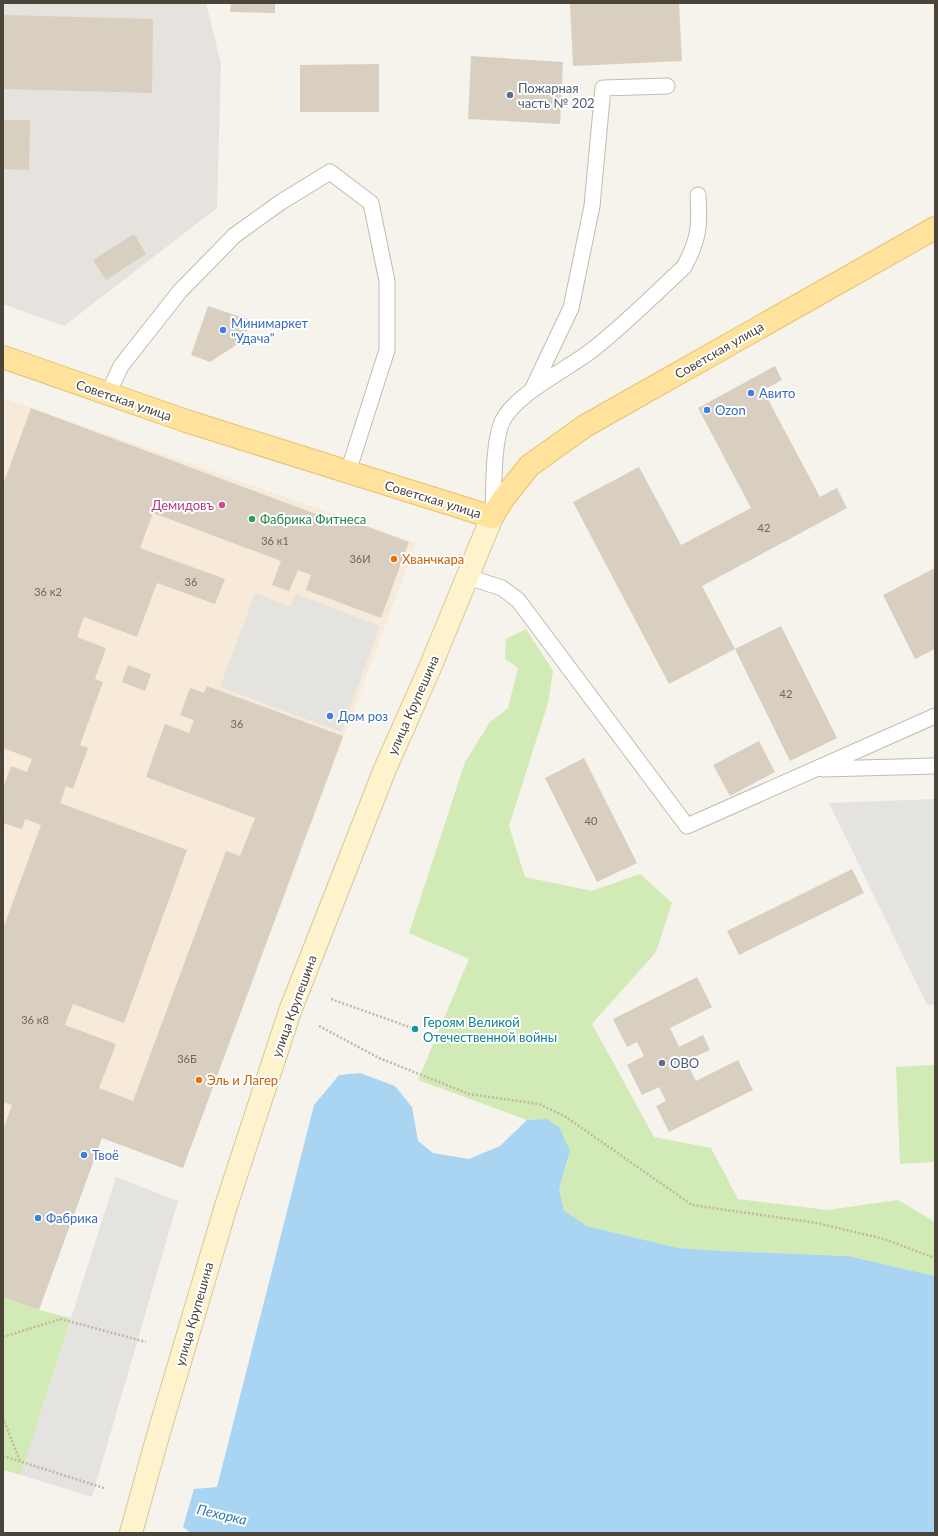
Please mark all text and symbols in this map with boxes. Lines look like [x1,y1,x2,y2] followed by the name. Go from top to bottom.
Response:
[518,80,595,111] place label: Пожарная часть № 202
[505,90,515,100] marker: Пожарная часть № 202
[231,315,308,346] place label: Минимаркет "Удача"
[672,318,766,382] street label: Советская улица
[218,325,228,335] marker: Минимаркет "Удача"
[74,376,174,424] street label: Советская улица
[759,385,795,401] place label: Авито
[746,388,756,398] marker: Авито
[715,402,746,418] place label: Ozon
[702,405,712,415] marker: Ozon
[383,477,483,521] street label: Советская улица
[151,497,214,513] place label: Демидовъ
[217,500,227,510] marker: Демидовъ
[260,511,366,527] place label: Фабрика Фитнеса
[247,514,257,524] marker: Фабрика Фитнеса
[758,521,770,534] house number: 42
[261,534,289,547] house number: 36 к1
[402,551,464,567] place label: Хванчкара
[349,552,371,565] house number: 36И
[389,554,399,564] marker: Хванчкара
[185,575,197,588] house number: 36
[34,585,62,598] house number: 36 к2
[384,653,442,757] street label: улица Крупешина
[780,687,792,700] house number: 42
[338,708,388,724] place label: Дом роз
[325,711,335,721] marker: Дом роз
[231,717,243,730] house number: 36
[585,814,598,827] house number: 40
[268,953,320,1059] street label: улица Крупешина
[21,1013,49,1026] house number: 36 к8
[423,1014,557,1045] place label: Героям Великой Отечественной войны
[410,1024,420,1034] marker: Героям Великой Отечественной войны
[177,1052,197,1065] house number: 36Б
[670,1055,699,1071] place label: ОВО
[657,1058,667,1068] marker: ОВО
[207,1072,278,1088] place label: Эль и Лагер
[194,1075,204,1085] marker: Эль и Лагер
[92,1147,119,1163] place label: Твоё
[79,1150,89,1160] marker: Твоё
[46,1210,98,1226] place label: Фабрика
[33,1213,43,1223] marker: Фабрика
[172,1260,216,1368] street label: улица Крупешина
[195,1500,249,1528] water label: Пехорка

